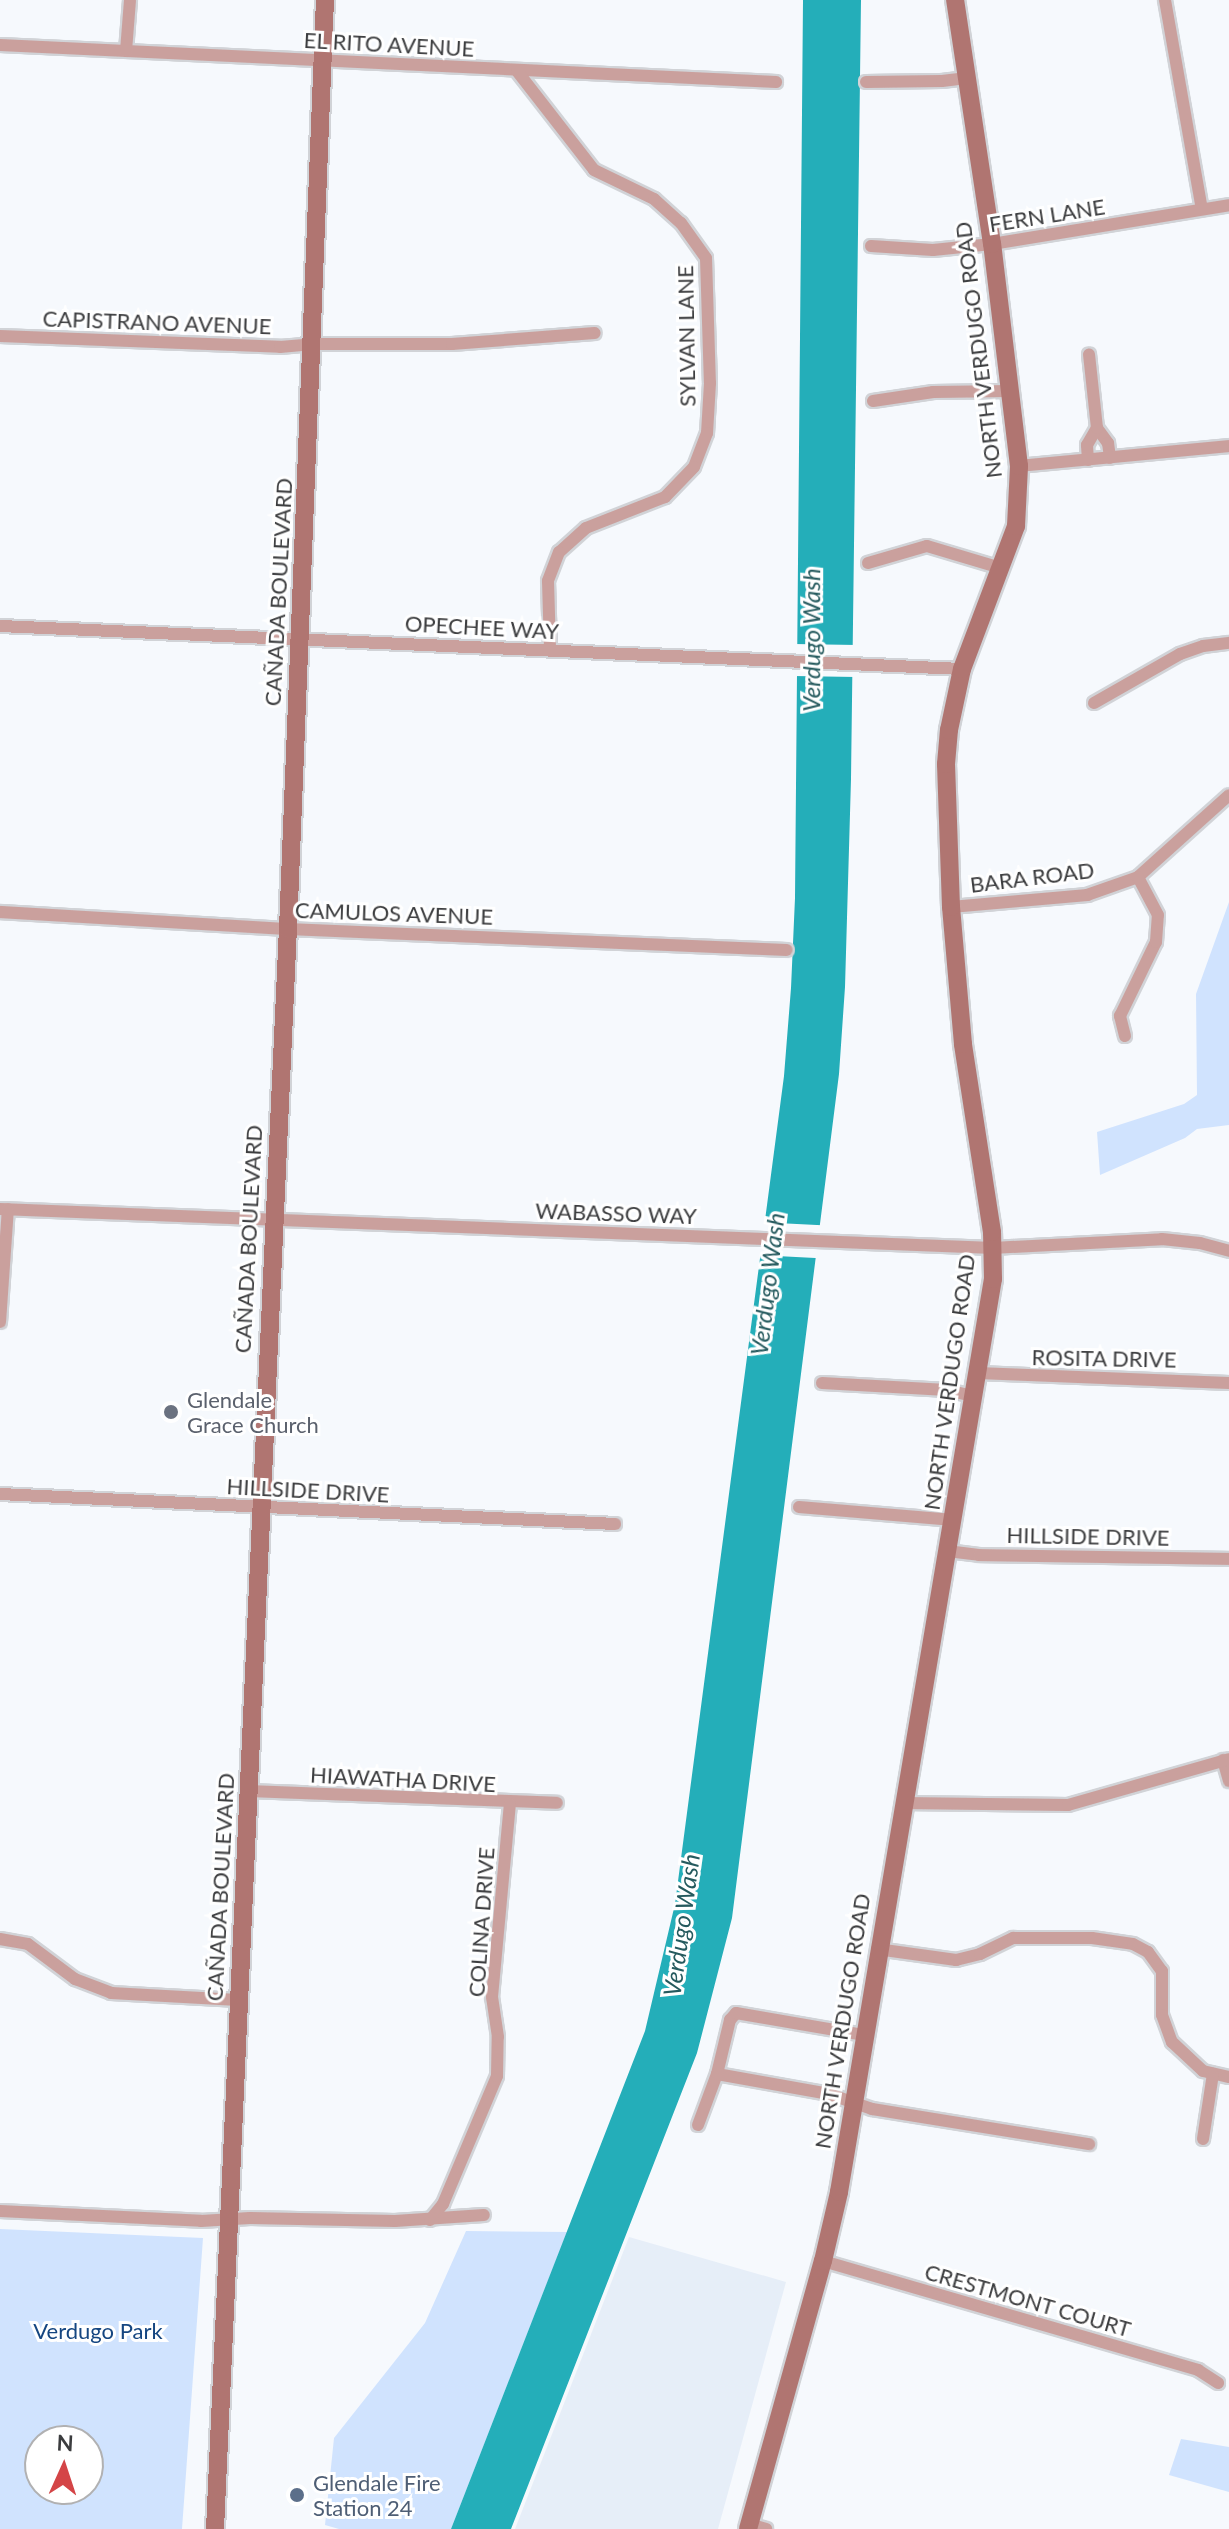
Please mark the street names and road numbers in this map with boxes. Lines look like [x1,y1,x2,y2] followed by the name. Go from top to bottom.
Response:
[302,26,476,62] street label: EL RITO AVENUE
[987,193,1107,237] street label: FERN LANE
[949,220,1007,480] street label: NORTH VERDUGO ROAD
[672,265,700,407] street label: SYLVAN LANE
[42,305,272,339] street label: CAPISTRANO AVENUE
[259,477,297,707] street label: CAÑADA BOULEVARD
[404,610,560,644] street label: OPECHEE WAY
[968,856,1096,898] street label: BARA ROAD
[294,896,494,930] street label: CAMULOS AVENUE
[229,1124,267,1354] street label: CAÑADA BOULEVARD
[535,1197,697,1229] street label: WABASSO WAY
[918,1252,980,1512] street label: NORTH VERDUGO ROAD
[1031,1344,1177,1372] street label: ROSITA DRIVE
[226,1473,390,1507] street label: HILLSIDE DRIVE
[1006,1521,1170,1551] street label: HILLSIDE DRIVE
[309,1761,497,1797] street label: HIAWATHA DRIVE
[201,1772,239,2002] street label: CAÑADA BOULEVARD
[463,1846,499,1998] street label: COLINA DRIVE
[809,1891,875,2151] street label: NORTH VERDUGO ROAD
[922,2258,1134,2342] street label: CRESTMONT COURT

